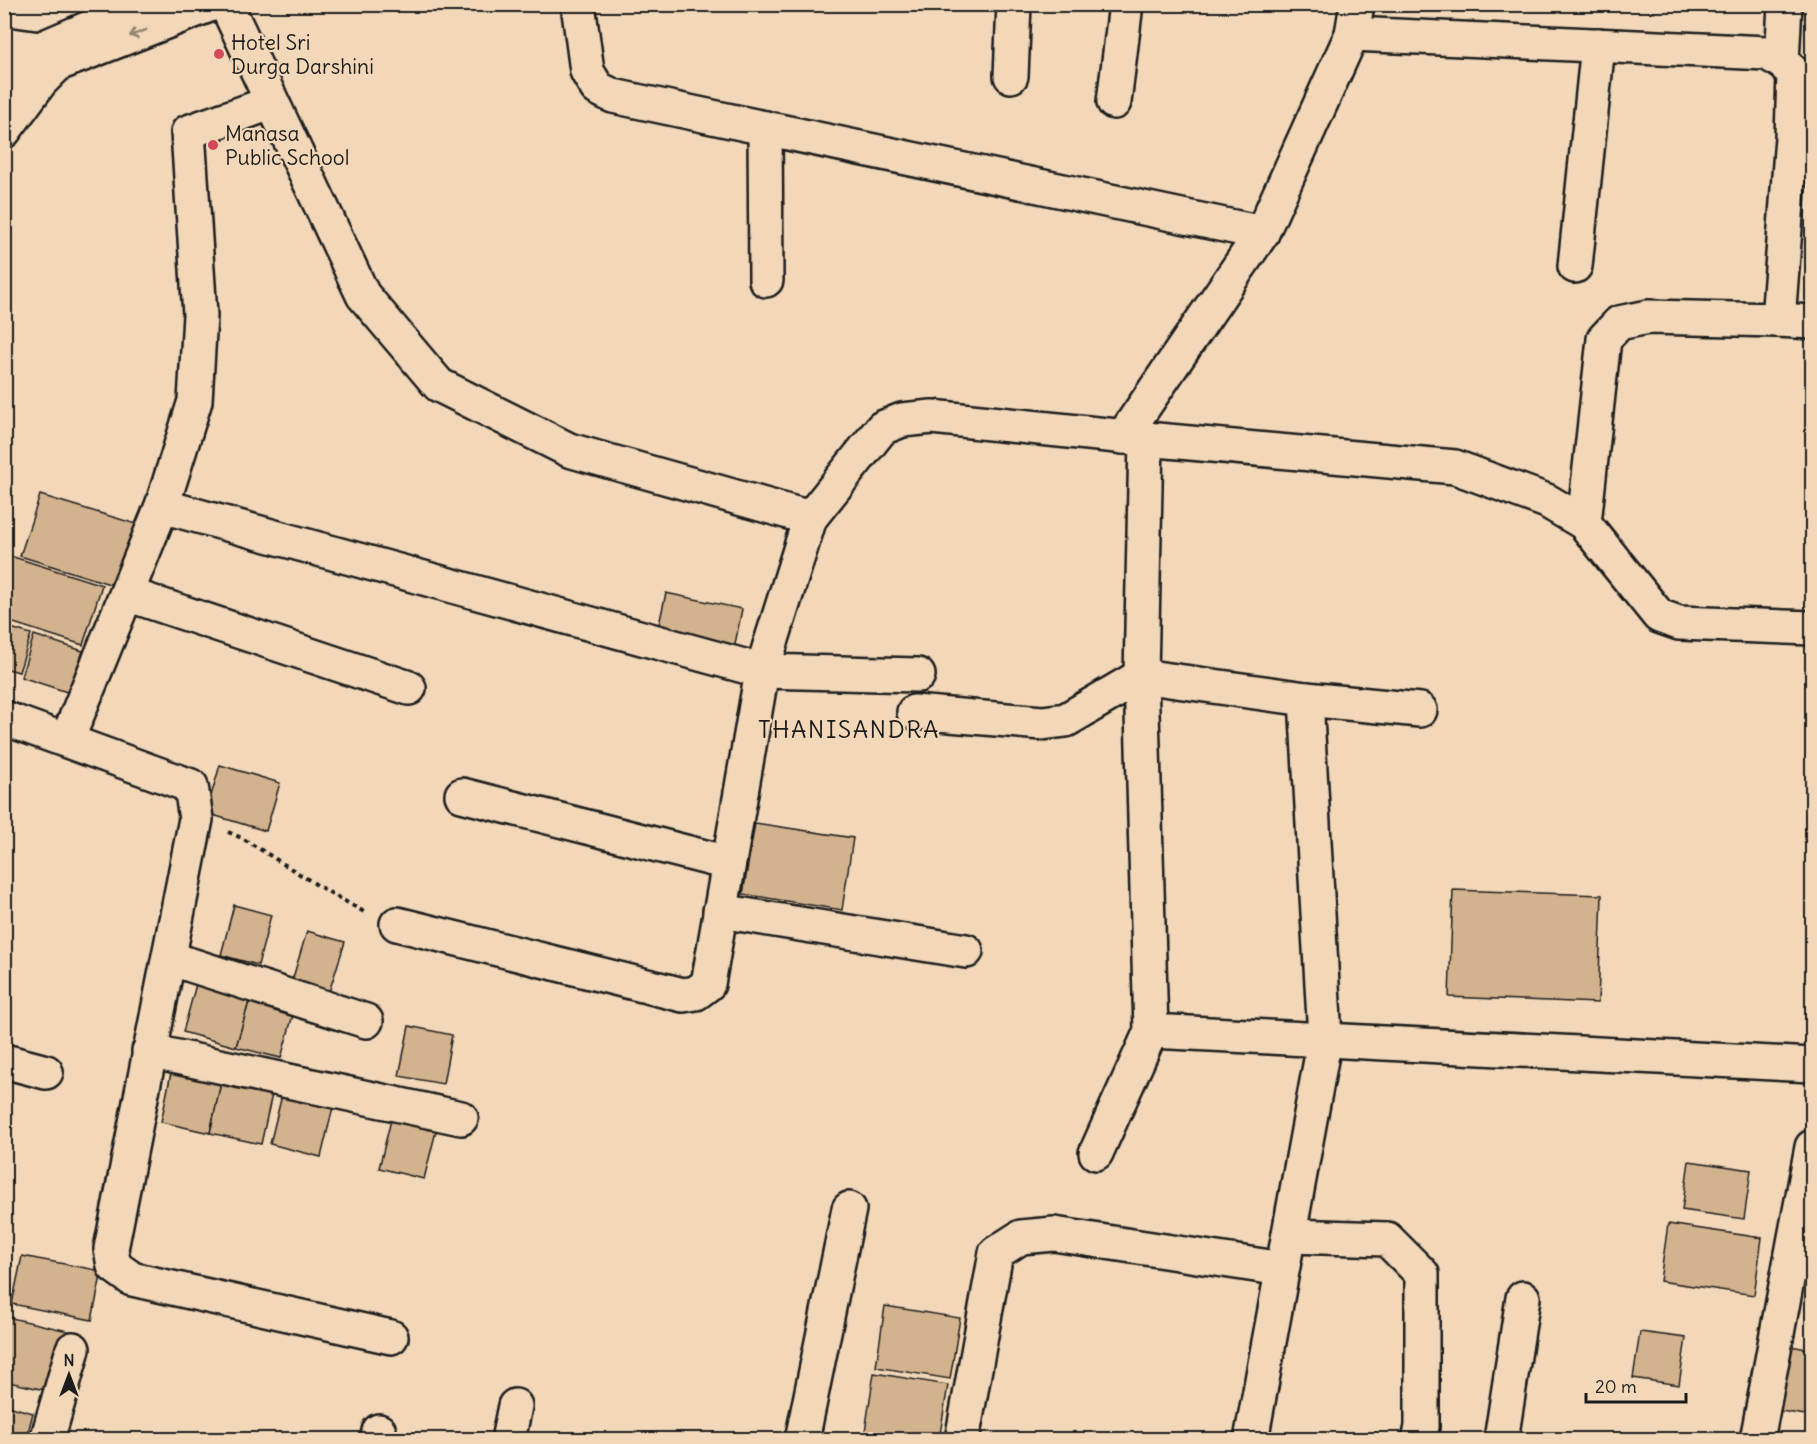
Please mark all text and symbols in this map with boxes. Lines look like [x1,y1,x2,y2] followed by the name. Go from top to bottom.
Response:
[129,28,148,39] one-way arrow
[231,29,374,80] place label: Hotel Sri Durga Darshini
[212,47,226,61] marker: Hotel Sri Durga Darshini
[225,120,349,171] place label: Manasa Public School
[206,138,220,152] marker: Manasa Public School
[758,714,940,744] district label: THANISANDRA
[39,1345,99,1405] north arrow
[63,1350,75,1370] text: N
[1586,1366,1686,1404] scale bar
[1595,1375,1637,1398] text: 20 m

